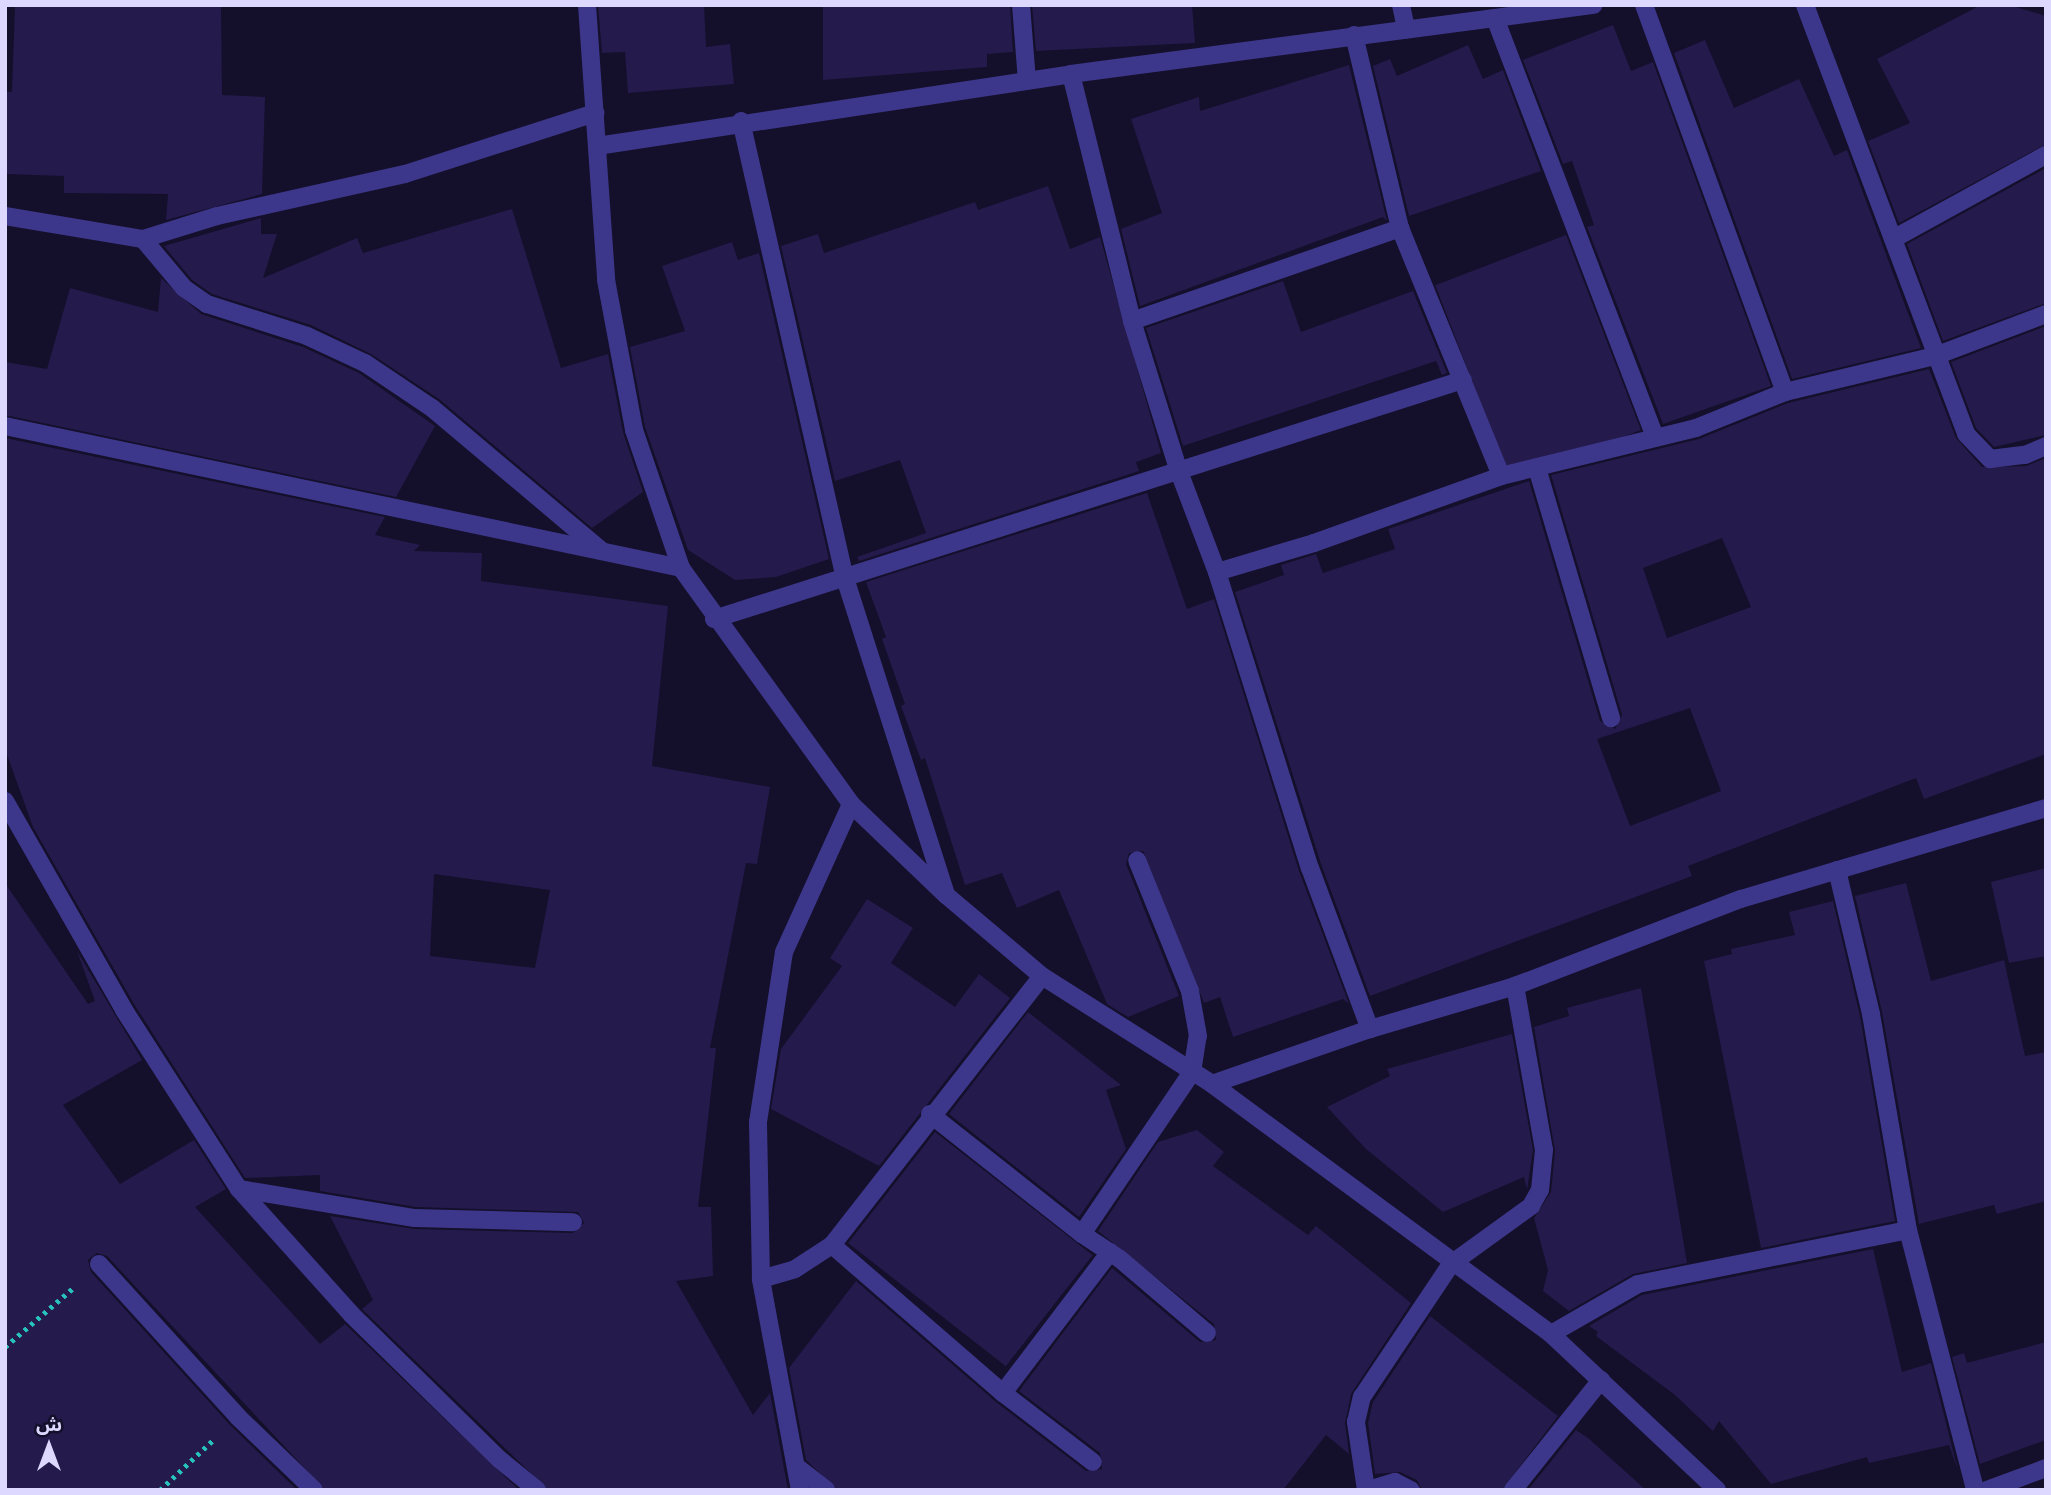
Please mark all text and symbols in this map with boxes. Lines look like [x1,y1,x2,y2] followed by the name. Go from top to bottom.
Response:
[14,1411,84,1481] north arrow
[36,1411,62,1438] text: ش

